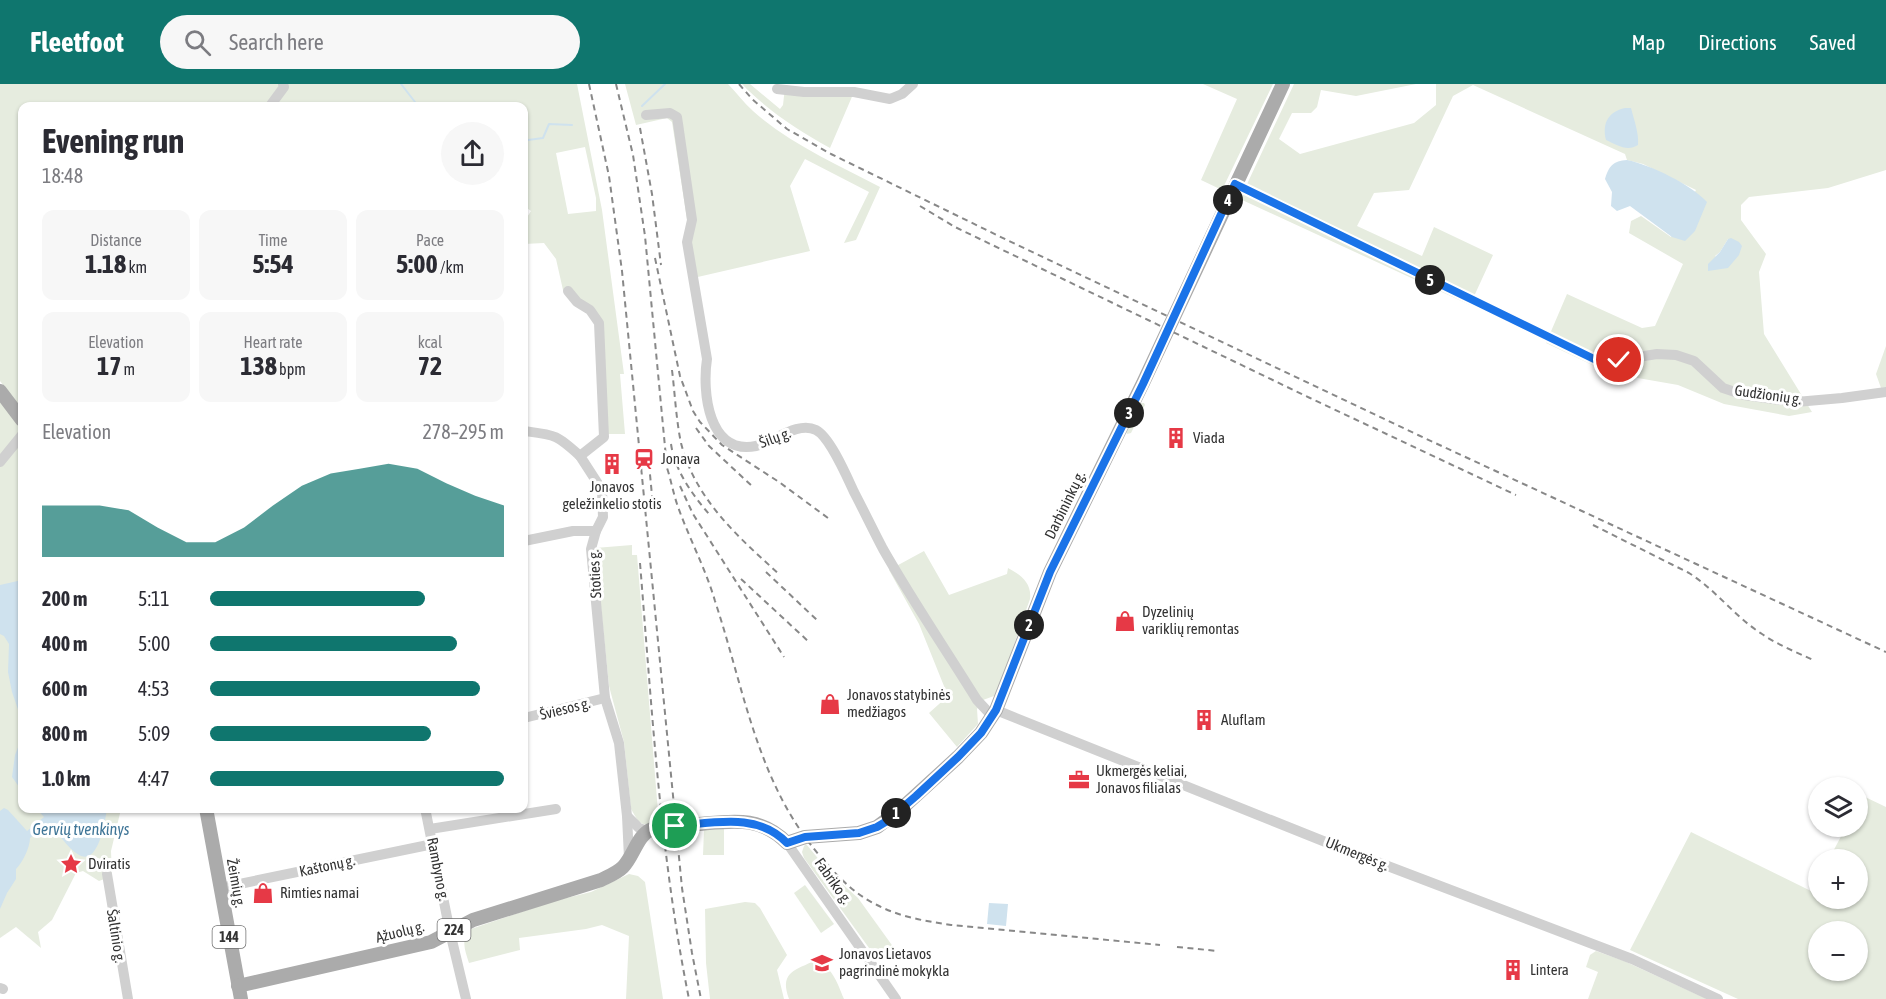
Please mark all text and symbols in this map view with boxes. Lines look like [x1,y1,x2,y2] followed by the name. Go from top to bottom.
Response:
[160,15,580,69] search box
[30,26,124,58] text: Fleetfoot
[181,26,214,59] icon: search
[229,29,324,55] text: Search here
[1631,30,1665,54] text: Map
[1698,30,1777,54] text: Directions
[1810,30,1856,54] text: Saved
[42,122,184,160] text: Evening run
[441,122,504,185] button: share
[42,164,83,187] text: 18:48
[1213,185,1243,215] pin: 4
[1224,191,1232,209] text: 4
[90,231,142,249] text: Distance
[258,231,288,249] text: Time
[416,231,444,249] text: Pace
[85,249,126,279] text: 1.18
[252,249,294,279] text: 5:54
[396,249,438,279] text: 5:00
[126,258,147,276] text: km
[438,258,464,276] text: /km
[1415,265,1445,295] pin: 5
[1426,271,1434,289] text: 5
[88,333,144,351] text: Elevation
[244,333,302,351] text: Heart rate
[418,333,442,351] text: kcal
[1593,334,1644,385] pin
[1602,343,1635,376] icon: check
[97,351,121,381] text: 17
[240,351,277,381] text: 138
[418,351,442,381] text: 72
[121,360,135,378] text: m
[277,360,306,378] text: bpm
[1734,381,1803,408] street label: Gudžionių g.
[1114,398,1144,428] pin: 3
[1125,404,1133,422] text: 3
[42,420,111,443] text: Elevation
[422,420,504,443] text: 278–295 m
[757,424,793,451] street label: Šilų g.
[1164,426,1188,450] building icon: Viada
[1193,429,1225,446] place label: Viada
[632,447,656,471] station icon: Jonava
[661,450,700,467] place label: Jonava
[600,452,624,476] building icon: Jonavos geležinkelio stotis
[1041,468,1088,541] street label: Darbininkų g.
[563,478,661,512] place label: Jonavos geležinkelio stotis
[585,549,604,599] street label: Stoties g.
[42,587,87,610] text: 200 m
[138,587,170,610] text: 5:11
[1142,603,1239,637] place label: Dyzelinių variklių remontas
[1113,609,1137,633] shop icon: Dyzelinių variklių remontas
[1014,610,1044,640] pin: 2
[1025,616,1033,634] text: 2
[42,632,87,655] text: 400 m
[138,632,170,655] text: 5:00
[42,677,87,700] text: 600 m
[138,677,170,700] text: 4:53
[847,686,951,720] place label: Jonavos statybinės medžiagos
[818,692,842,716] shop icon: Jonavos statybinės medžiagos
[538,694,592,723] street label: Šviesos g.
[1192,708,1216,732] building icon: Aluflam
[1221,711,1265,728] place label: Aluflam
[42,722,87,745] text: 800 m
[138,722,170,745] text: 5:09
[1096,762,1187,796] place label: Ukmergės keliai, Jonavos filialas
[42,767,90,790] text: 1.0 km
[138,767,170,790] text: 4:47
[1067,768,1091,792] office icon: Ukmergės keliai, Jonavos filialas
[1808,777,1868,981] map controls
[1808,777,1868,837] button: layers
[881,798,911,828] pin: 1
[649,800,700,851] pin
[892,804,900,822] text: 1
[658,809,691,842] icon: arrive
[33,820,130,839] water label: Gervių tvenkinys
[1323,833,1391,874] street label: Ukmergės g.
[424,836,453,902] street label: Rambyno g.
[1808,849,1868,909] button: +
[298,851,356,880] street label: Kaštonų g.
[59,852,83,876] place icon: Dviratis
[811,854,856,907] street label: Fabriko g.
[88,855,130,872] place label: Dviratis
[224,857,249,909] street label: Žeimių g.
[251,881,275,905] shop icon: Rimties namai
[280,884,359,901] place label: Rimties namai
[104,908,129,964] street label: Šaltinio g.
[374,917,426,946] street label: Ąžuolų g.
[438,919,470,941] road number: 224
[1808,921,1868,981] button: −
[212,926,246,948] road number: 144
[839,945,950,979] place label: Jonavos Lietavos pagrindinė mokykla
[810,951,834,975] school or university icon: Jonavos Lietavos pagrindinė mokykla
[1501,958,1525,982] building icon: Lintera
[1530,961,1569,978] place label: Lintera

